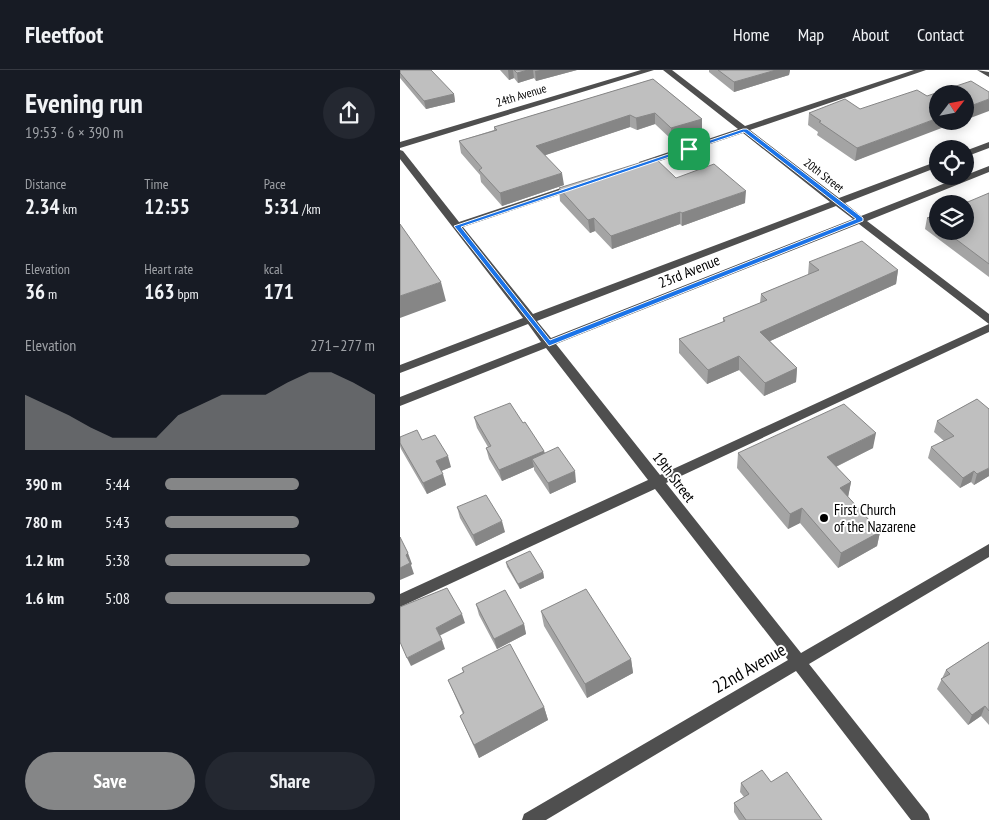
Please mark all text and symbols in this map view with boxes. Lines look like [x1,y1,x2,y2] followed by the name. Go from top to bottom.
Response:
[25,19,103,50] text: Fleetfoot
[733,23,770,46] text: Home
[798,23,824,46] text: Map
[852,23,889,46] text: About
[917,23,964,46] text: Contact
[494,80,548,110] street label: 24th Avenue
[25,84,143,121] text: Evening run
[929,85,974,130] north arrow
[929,85,974,240] map controls
[323,87,375,139] button: share
[25,122,123,142] text: 19:53 · 6 × 390 m
[668,128,710,170] pin
[675,135,703,163] icon: arrive
[929,140,974,185] button: locate
[801,155,848,196] street label: 20th Street
[25,175,66,193] text: Distance
[144,175,169,193] text: Time
[264,175,286,193] text: Pace
[25,193,60,220] text: 2.34
[144,193,190,220] text: 12:55
[264,193,299,220] text: 5:31
[929,195,974,240] button: layers
[60,200,77,218] text: km
[299,200,321,218] text: /km
[655,250,723,292] street label: 23rd Avenue
[25,260,70,278] text: Elevation
[144,260,193,278] text: Heart rate
[264,260,283,278] text: kcal
[25,278,45,305] text: 36
[144,278,174,305] text: 163
[264,278,294,305] text: 171
[45,285,57,303] text: m
[174,285,199,303] text: bpm
[25,335,76,355] text: Elevation
[310,335,375,355] text: 271–277 m
[649,448,699,506] street label: 19th Street
[25,474,62,494] text: 390 m
[105,474,130,494] text: 5:44
[834,500,916,536] place label: First Church of the Nazarene
[25,512,62,532] text: 780 m
[105,512,130,532] text: 5:43
[818,512,830,524] marker: First Church of the Nazarene
[25,550,64,570] text: 1.2 km
[105,550,130,570] text: 5:38
[25,588,64,608] text: 1.6 km
[105,588,130,608] text: 5:08
[708,638,790,698] street label: 22nd Avenue
[25,752,195,810] button: Save
[205,752,375,810] button: Share

